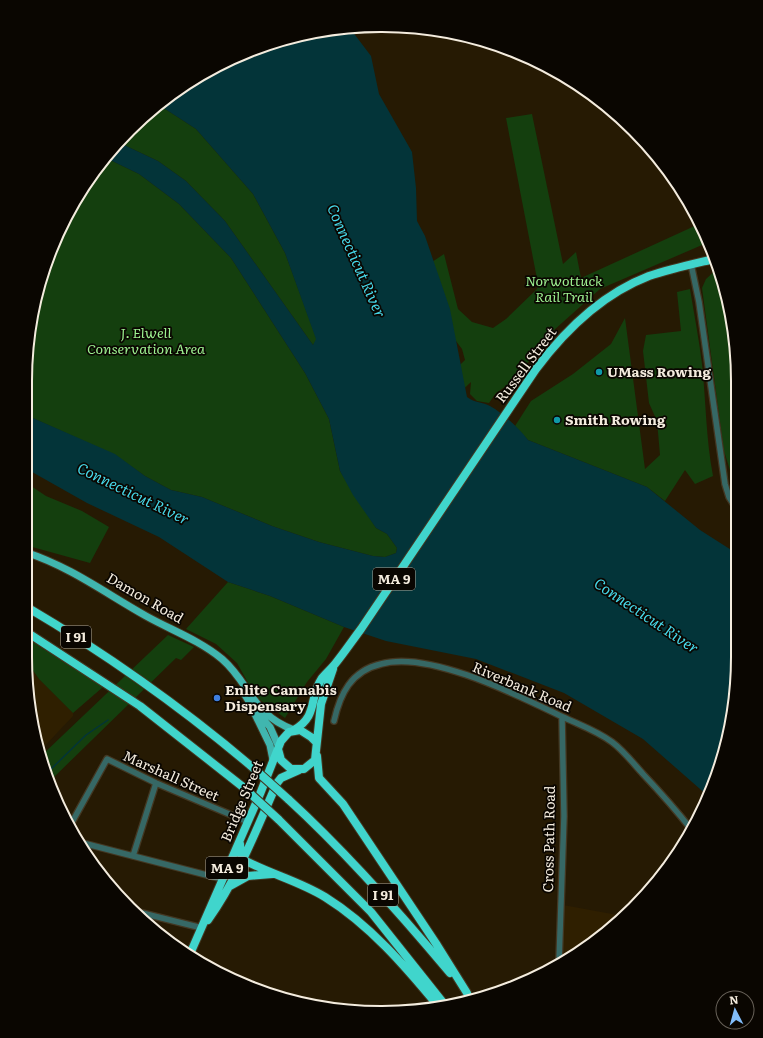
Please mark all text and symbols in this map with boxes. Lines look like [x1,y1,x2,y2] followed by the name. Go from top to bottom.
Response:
[322,200,393,321] water label: Connecticut River
[525,270,603,306] park label: Norwottuck Rail Trail
[87,322,205,358] park label: J. Elwell Conservation Area
[490,322,561,406] street label: Russell Street
[607,361,712,381] place label: UMass Rowing
[594,367,604,377] marker: UMass Rowing
[565,409,666,429] place label: Smith Rowing
[552,415,562,425] marker: Smith Rowing
[74,456,194,530] water label: Connecticut River
[103,567,188,627] street label: Damon Road
[373,568,415,590] road number: MA 9
[590,571,704,658] water label: Connecticut River
[61,626,91,648] road number: I 91
[470,656,576,716] street label: Riverbank Road
[225,679,337,715] place label: Enlite Cannabis Dispensary
[212,693,222,703] marker: Enlite Cannabis Dispensary
[120,745,223,805] street label: Marshall Street
[215,756,267,844] street label: Bridge Street
[537,785,559,893] street label: Cross Path Road
[206,857,248,879] road number: MA 9
[368,884,398,906] road number: I 91
[715,990,755,1030] north arrow
[728,991,739,1007] text: N

